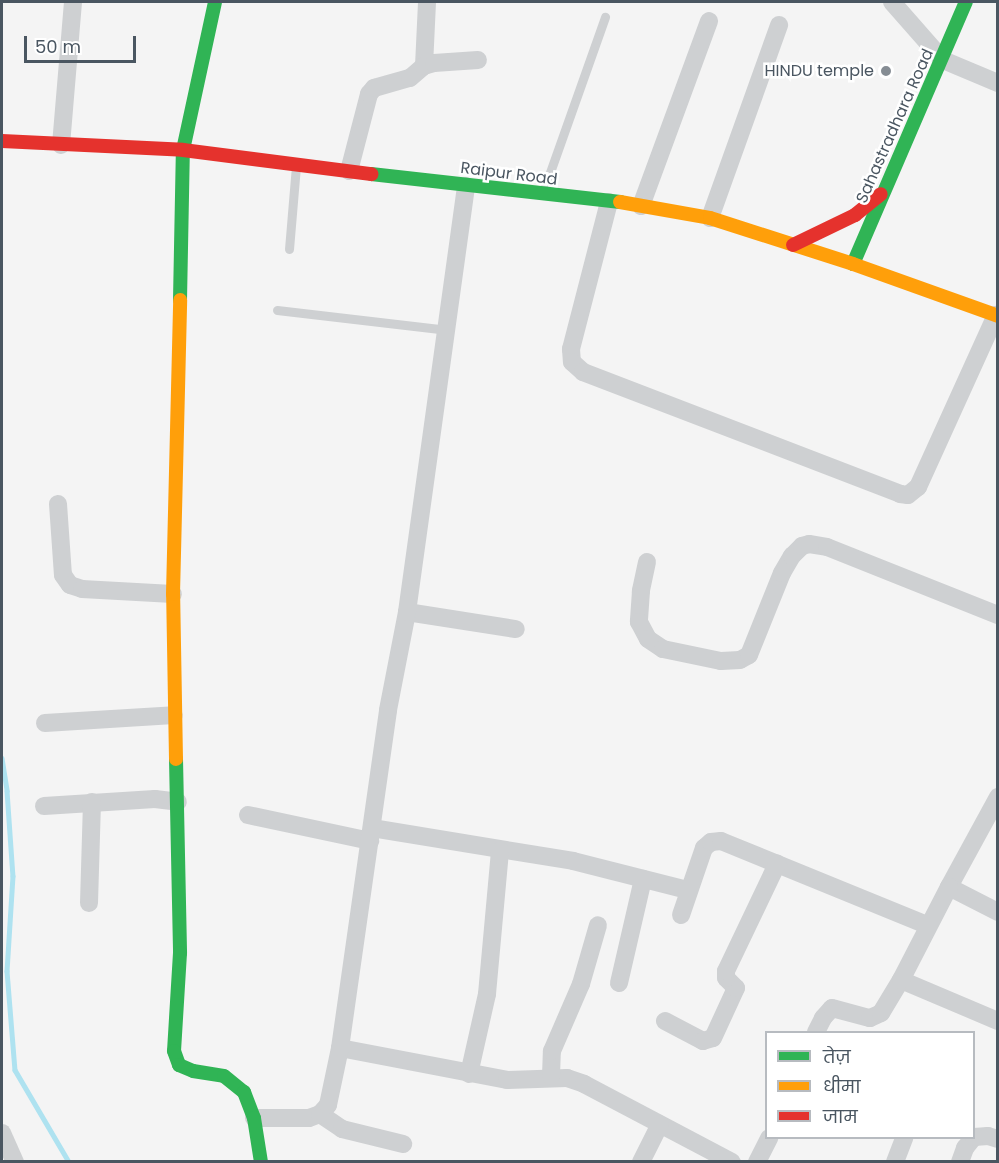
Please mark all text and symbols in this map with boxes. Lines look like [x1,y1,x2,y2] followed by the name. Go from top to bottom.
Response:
[27,24,140,62] scale bar
[35,34,81,59] text: 50 m
[852,46,938,206] street label: Sahastradhara Road
[764,61,874,81] place label: HINDU temple
[879,64,893,78] marker: HINDU temple
[460,159,558,189] street label: Raipur Road
[765,1031,975,1139] legend
[823,1044,851,1069] text: तेज़
[823,1074,861,1099] text: धीमा
[823,1104,858,1129] text: जाम

